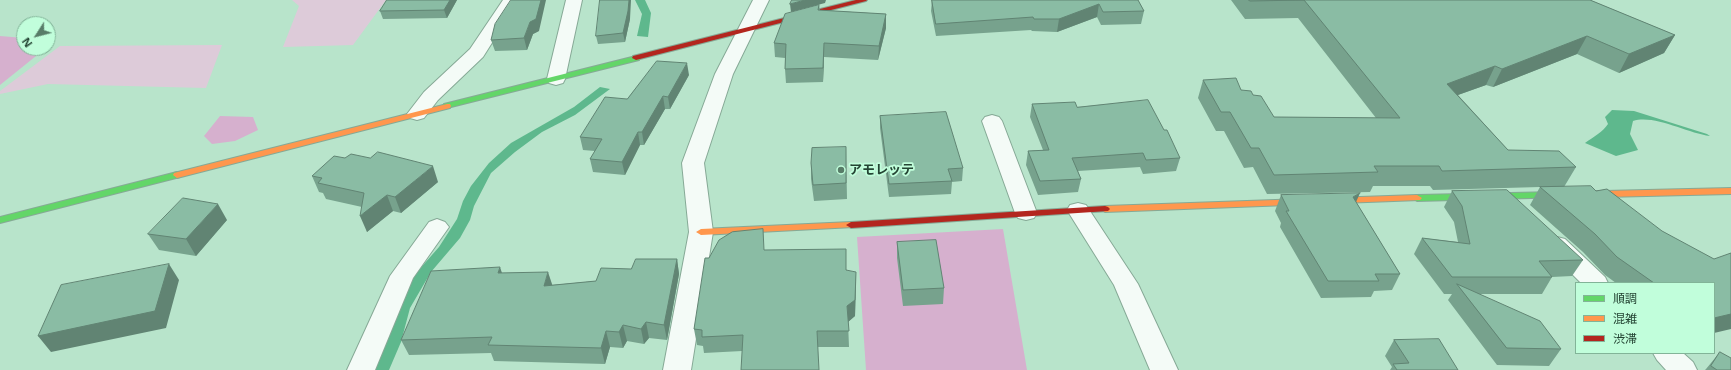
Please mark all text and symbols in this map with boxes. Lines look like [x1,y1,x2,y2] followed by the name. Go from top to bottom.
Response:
[16,16,56,56] north arrow
[18,35,35,51] text: N
[849,162,914,178] place label: アモレッテ
[836,165,846,175] marker: アモレッテ
[1575,282,1715,354] legend
[1613,290,1637,307] text: 順調
[1613,310,1637,327] text: 混雑
[1613,330,1637,347] text: 渋滞

